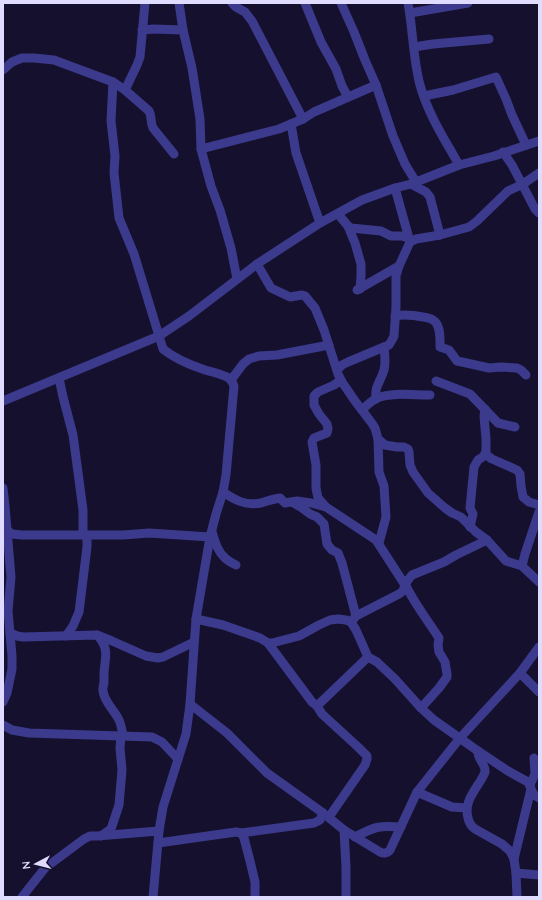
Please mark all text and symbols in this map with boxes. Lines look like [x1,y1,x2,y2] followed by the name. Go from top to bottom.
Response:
[16,844,56,884] north arrow
[19,860,34,870] text: N

